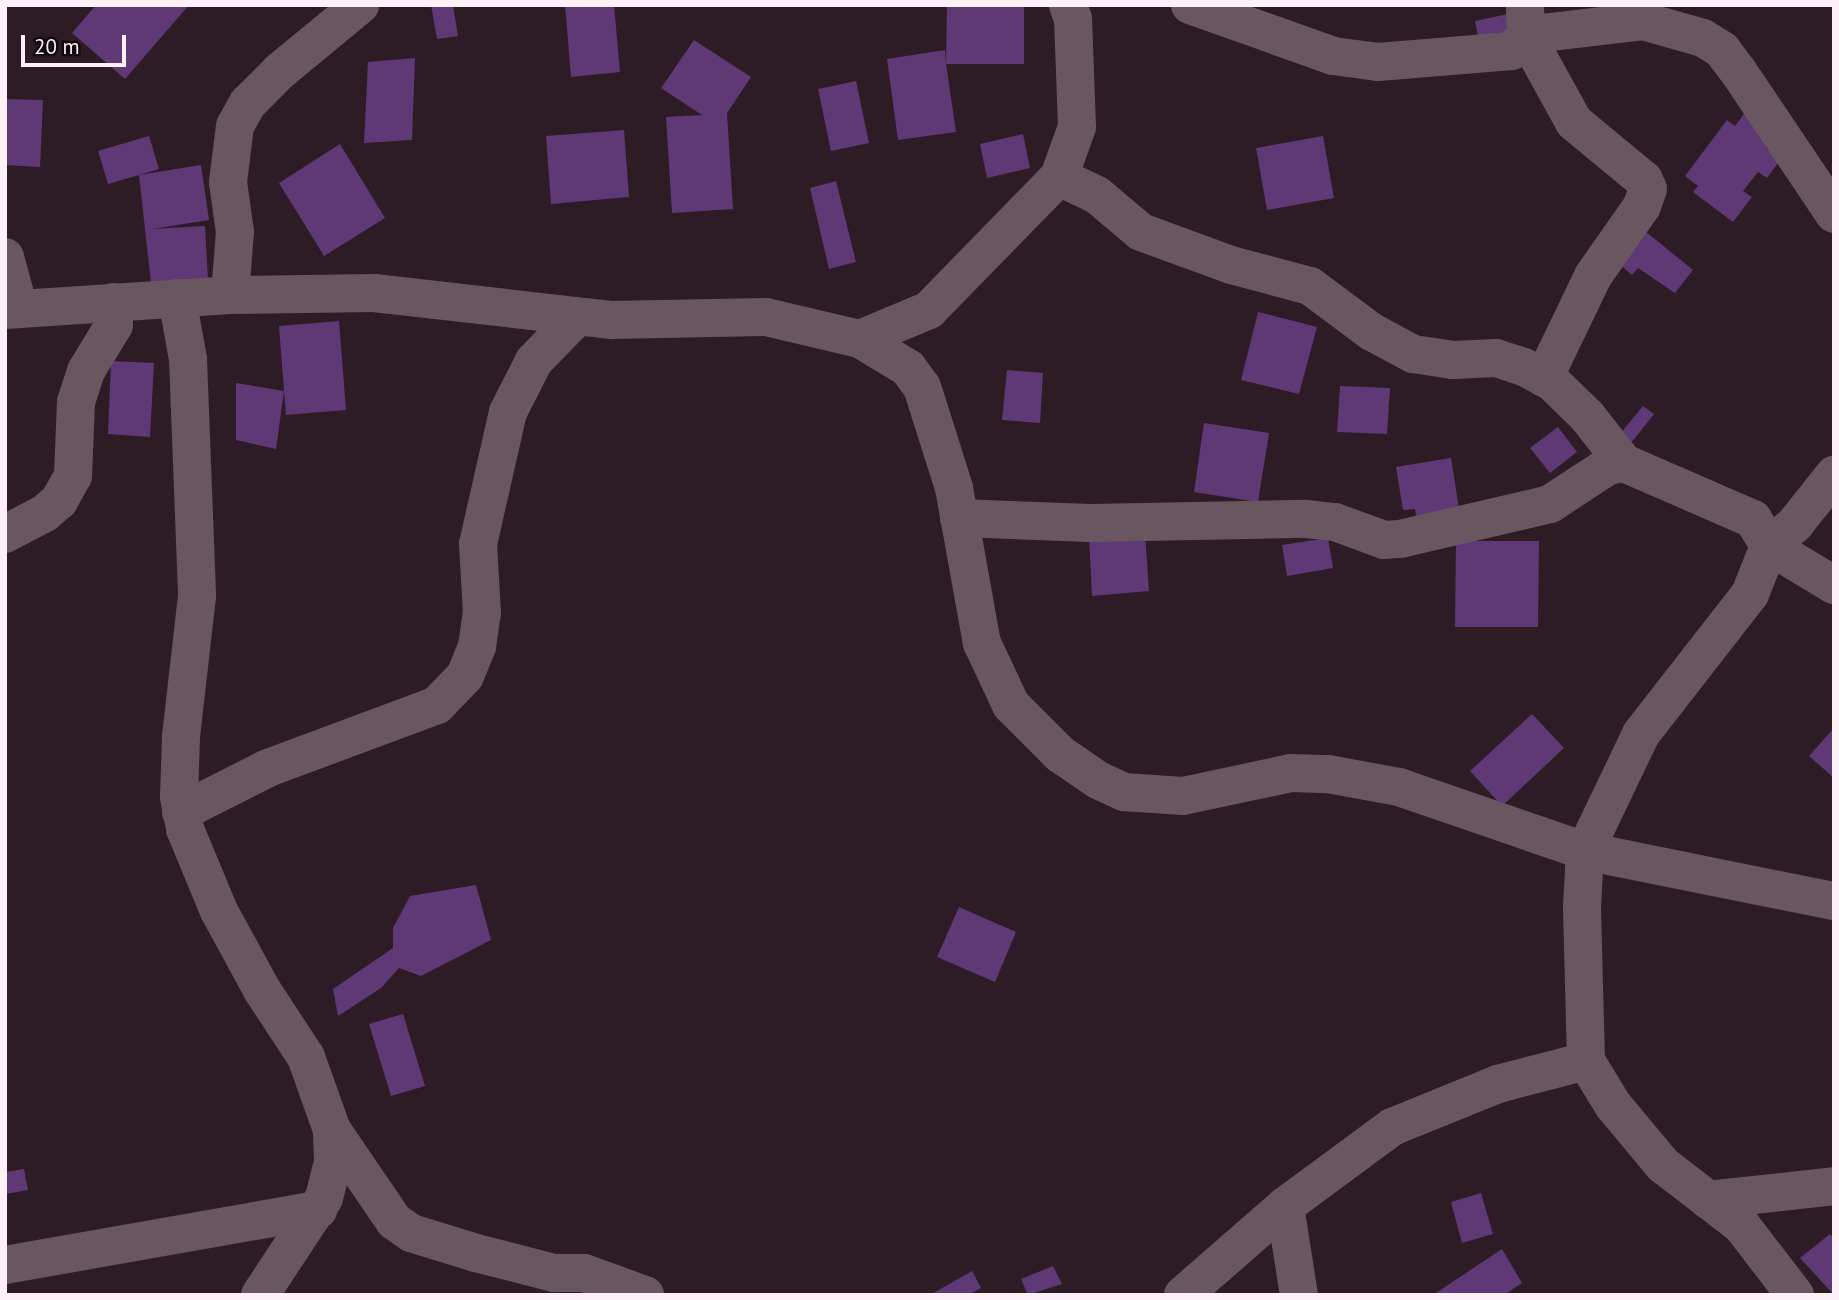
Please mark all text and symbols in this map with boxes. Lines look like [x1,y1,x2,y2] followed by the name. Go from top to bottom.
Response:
[24,21,130,65] scale bar
[34,33,80,60] text: 20 m

